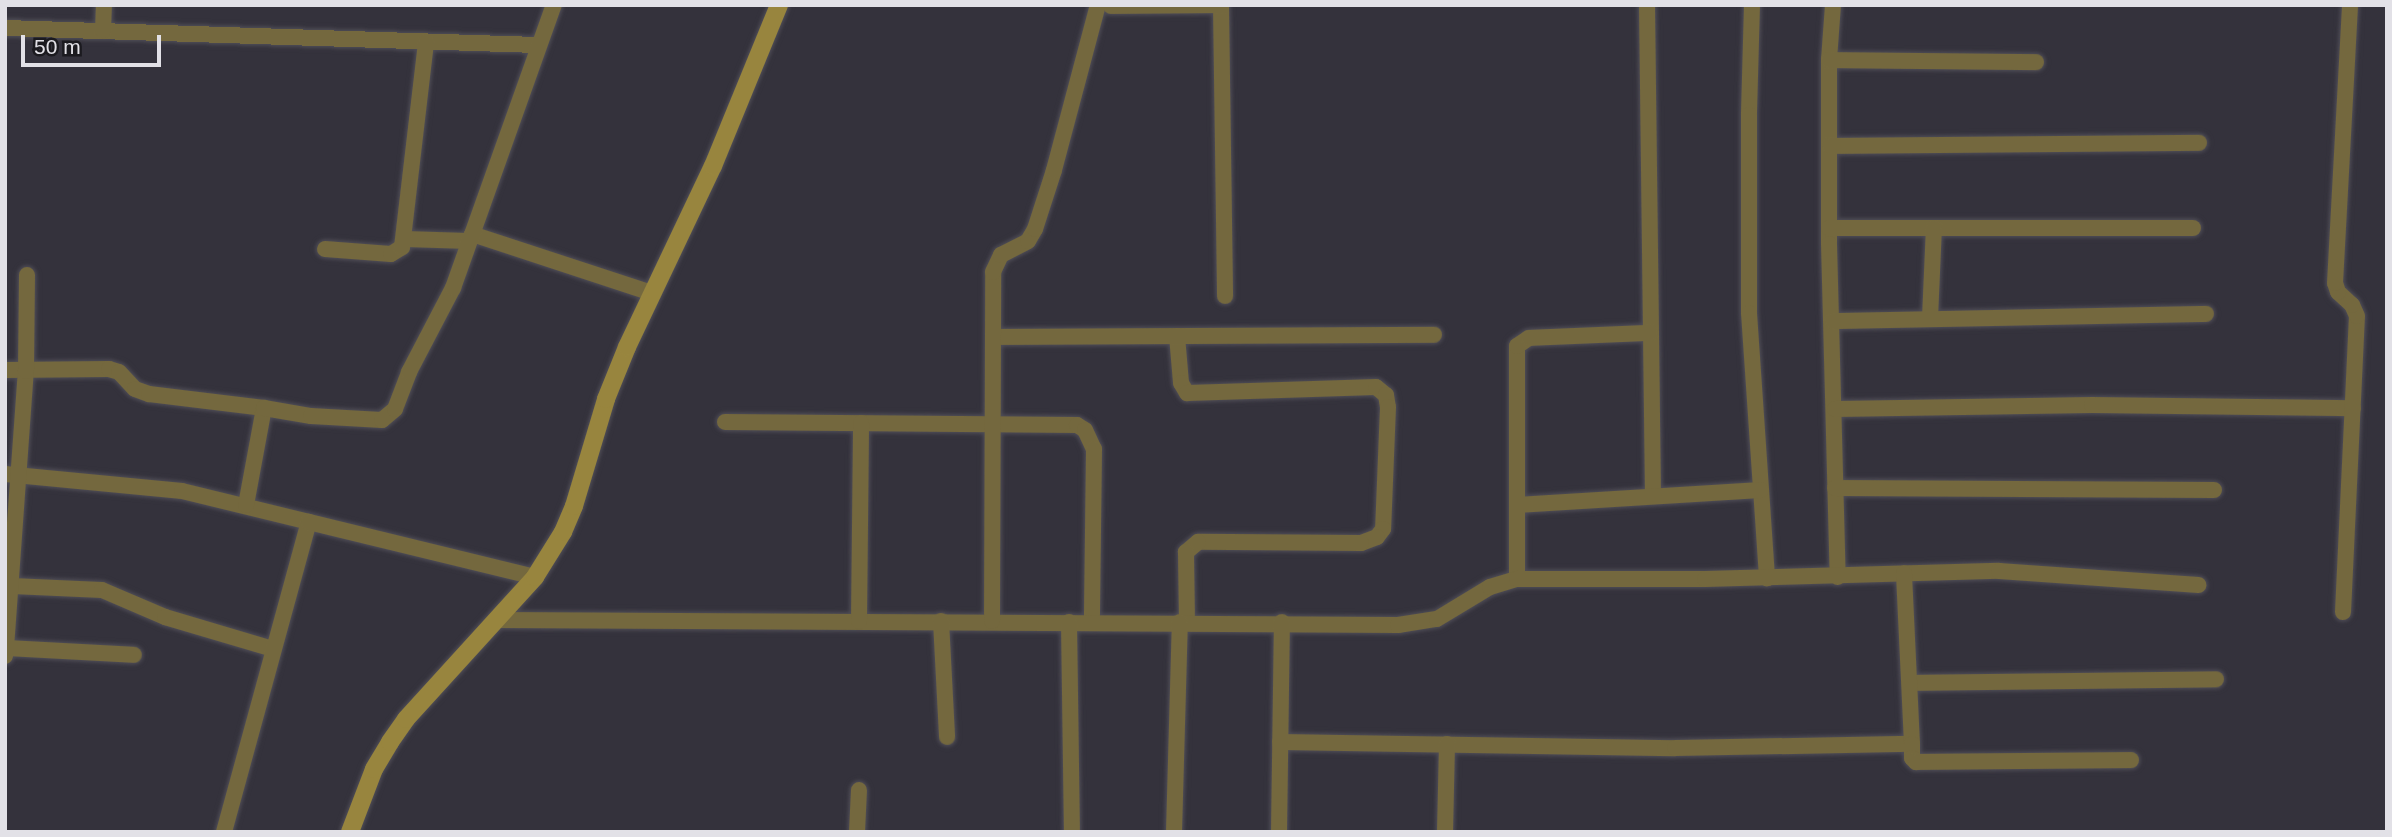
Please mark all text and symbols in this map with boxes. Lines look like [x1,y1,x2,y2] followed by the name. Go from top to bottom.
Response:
[24,21,164,65] scale bar
[34,35,81,58] text: 50 m

